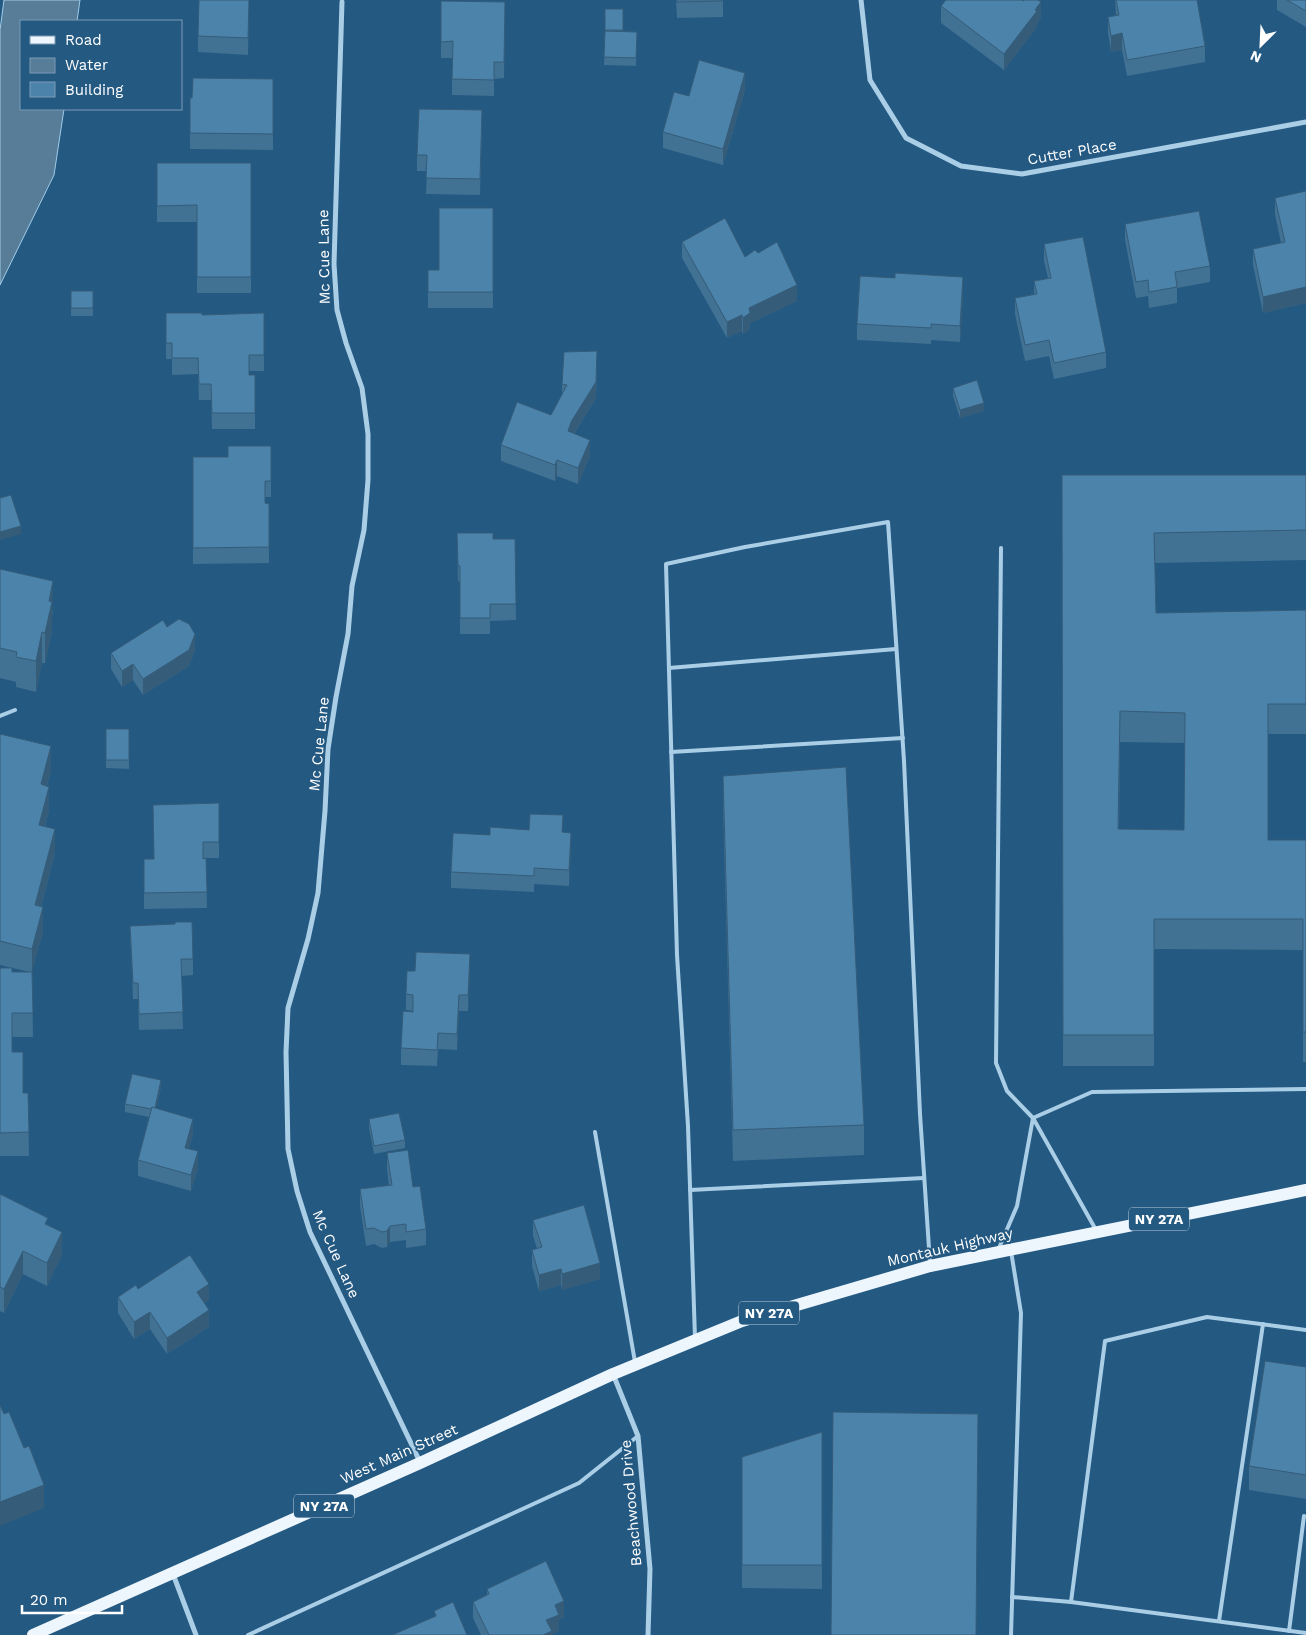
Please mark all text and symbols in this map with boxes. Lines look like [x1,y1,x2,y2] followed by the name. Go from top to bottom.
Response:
[20,20,182,110] legend
[1236,20,1286,70] north arrow
[65,31,102,49] text: Road
[1248,47,1264,66] text: N
[65,56,108,74] text: Water
[65,81,123,99] text: Building
[1026,135,1118,169] street label: Cutter Place
[314,209,334,305] street label: Mc Cue Lane
[305,696,333,792] street label: Mc Cue Lane
[308,1207,364,1301] street label: Mc Cue Lane
[1129,1208,1189,1230] road number: NY 27A
[885,1224,1015,1270] street label: Montauk Highway
[739,1302,799,1325] road number: NY 27A
[338,1420,461,1488] street label: West Main Street
[617,1439,645,1567] street label: Beachwood Drive
[294,1494,354,1518] road number: NY 27A
[22,1582,122,1614] scale bar
[30,1591,68,1609] text: 20 m

